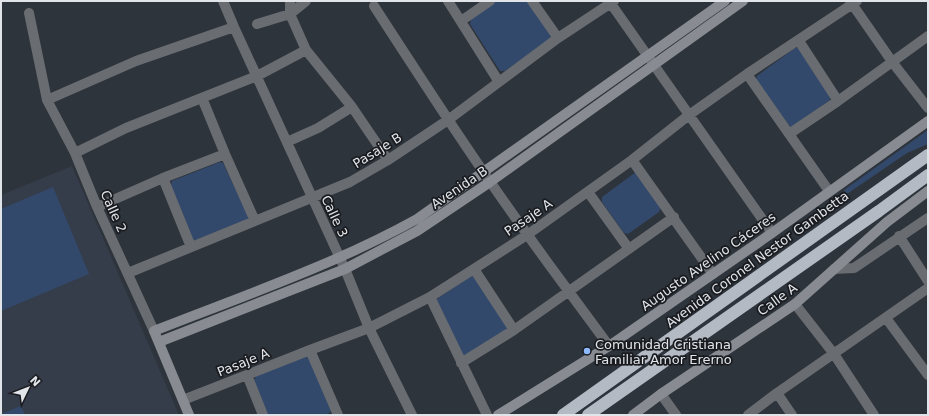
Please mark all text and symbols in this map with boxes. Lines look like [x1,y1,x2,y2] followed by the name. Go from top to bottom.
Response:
[350,130,404,171] street label: Pasaje B
[428,163,490,212] street label: Avenida B
[98,188,129,235] street label: Calle 2
[663,188,852,331] street label: Avenida Coronel Nestor Gambetta
[318,193,351,240] street label: Calle 3
[501,196,555,239] street label: Pasaje A
[638,209,779,314] street label: Augusto Avelino Cáceres
[755,280,800,319] street label: Calle A
[595,337,732,367] place label: Comunidad Cristiana Familiar Amor Ererno
[215,345,271,380] street label: Pasaje A
[582,346,592,356] marker: Comunidad Cristiana Familiar Amor Ererno
[8,368,48,408] north arrow
[27,374,43,389] text: N

